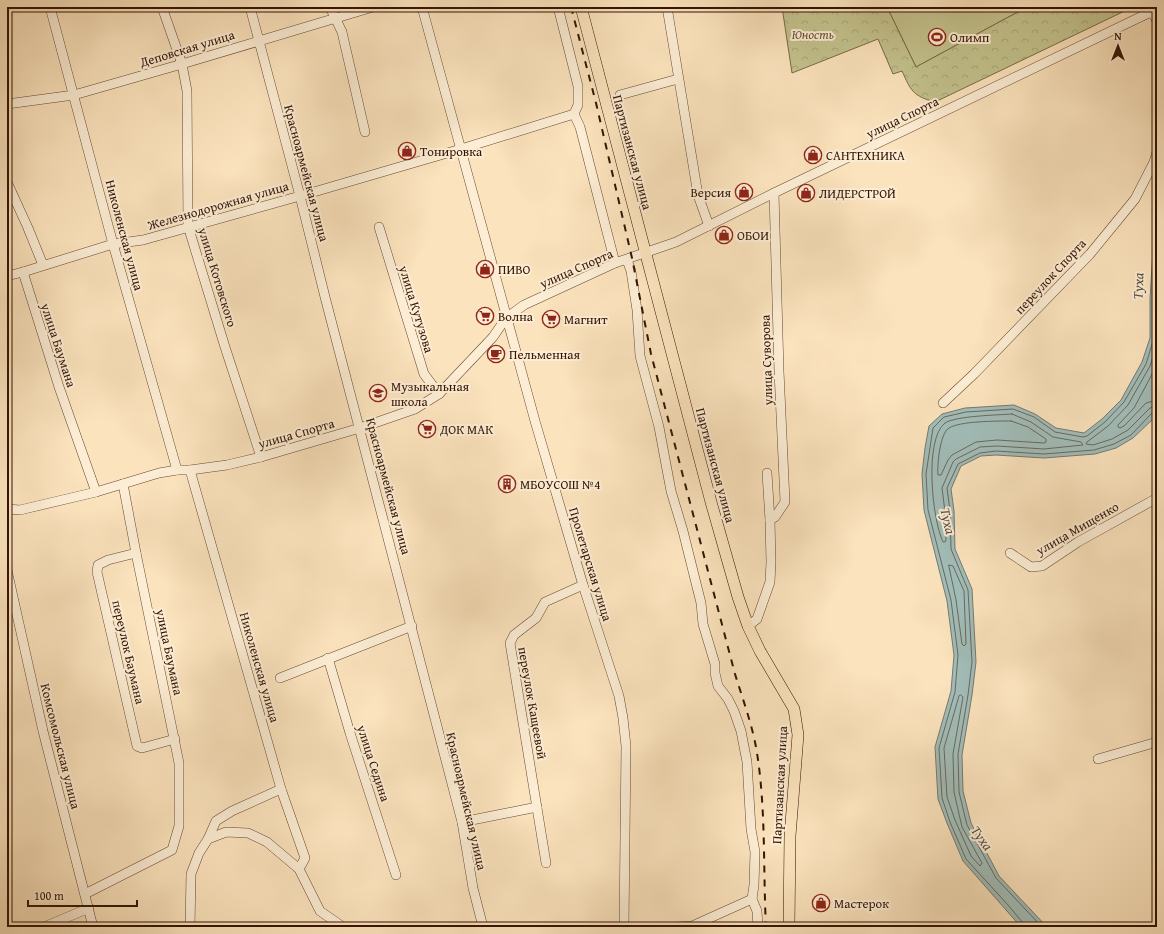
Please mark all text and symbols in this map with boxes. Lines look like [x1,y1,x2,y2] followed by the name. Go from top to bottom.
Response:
[137,25,238,72] street label: Деповская улица
[792,25,834,44] park label: Юность
[1098,26,1138,66] north arrow
[927,27,947,47] sports icon: Олимп
[950,28,989,47] place label: Олимп
[1114,28,1122,44] text: N
[862,91,942,144] street label: улица Спорта
[608,93,657,212] street label: Партизанская улица
[279,103,334,244] street label: Красноармейская улица
[397,141,417,161] shop icon: Тонировка
[420,142,483,161] place label: Тонировка
[803,145,823,165] shop icon: САНТЕХНИКА
[826,146,905,165] place label: САНТЕХНИКА
[144,176,292,235] street label: Железнодорожная улица
[101,178,149,293] street label: Николенская улица
[734,182,754,202] shop icon: Версия
[690,183,731,202] place label: Версия
[796,183,816,203] shop icon: ЛИДЕРСТРОЙ
[819,184,896,203] place label: ЛИДЕРСТРОЙ
[193,224,242,330] street label: улица Котовского
[714,225,734,245] shop icon: ОБОИ
[737,226,769,245] place label: ОБОИ
[1010,234,1091,318] street label: переулок Спорта
[536,243,617,294] street label: улица Спорта
[475,259,495,279] shop icon: ПИВО
[498,260,531,279] place label: ПИВО
[394,262,439,356] street label: улица Кутузова
[1128,272,1148,300] water label: Туха
[36,300,81,390] street label: улица Баумана
[475,306,495,326] supermarket icon: Волна
[498,307,534,326] place label: Волна
[541,309,561,329] supermarket icon: Магнит
[564,310,608,329] place label: Магнит
[755,313,778,407] street label: улица Суворова
[486,344,506,364] cafe icon: Пельменная
[509,345,580,364] place label: Пельменная
[391,377,470,411] place label: Музыкальная школа
[368,383,388,403] school or university icon: Музыкальная школа
[691,406,740,525] street label: Партизанская улица
[255,413,337,454] street label: улица Спорта
[361,416,416,557] street label: Красноармейская улица
[417,419,437,439] supermarket icon: ДОК МАК
[439,420,493,439] place label: ДОК МАК
[497,474,517,494] building icon: МБОУСОШ №4
[520,475,601,494] place label: МБОУСОШ №4
[1031,497,1123,560] street label: улица Мищенко
[564,505,617,624] street label: Пролетарская улица
[935,506,961,537] water label: Туха
[107,598,150,707] street label: переулок Баумана
[151,606,188,698] street label: улица Баумана
[235,610,285,725] street label: Николенская улица
[513,645,552,761] street label: переулок Кащеевой
[36,681,86,812] street label: Комсомольская улица
[352,721,395,805] street label: улица Седина
[767,725,792,845] street label: Партизанская улица
[441,730,492,873] street label: Красноармейская улица
[966,821,998,855] water label: Туха
[28,882,137,908] scale bar
[34,887,64,904] text: 100 m
[811,893,831,913] shop icon: Мастерок
[834,894,889,913] place label: Мастерок

